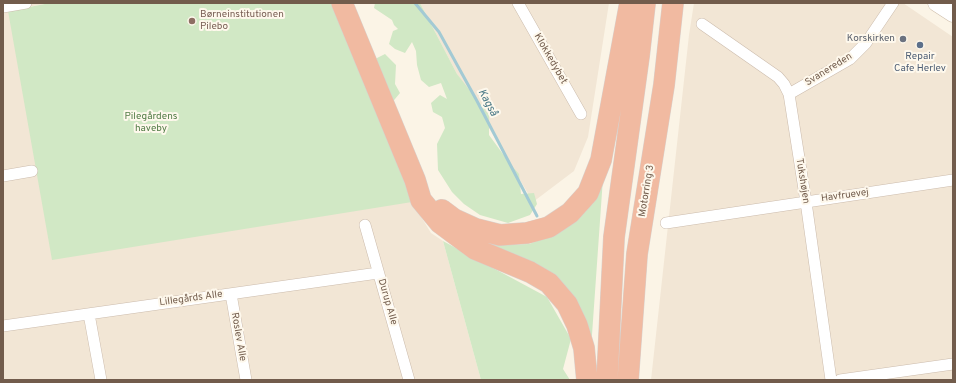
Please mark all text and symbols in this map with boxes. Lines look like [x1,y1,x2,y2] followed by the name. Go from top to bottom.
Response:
[200,9,284,32] place label: Børneinstitutionen Pilebo
[187,16,197,26] marker: Børneinstitutionen Pilebo
[531,32,569,86] street label: Klokkedybet
[847,33,895,45] place label: Korskirken
[898,34,908,44] marker: Korskirken
[915,40,925,50] marker: Repair Cafe Herlev
[803,51,855,89] street label: Svanereden
[894,51,946,74] place label: Repair Cafe Herlev
[474,87,500,119] water label: Kagså
[125,111,177,134] park label: Pilegårdens haveby
[792,157,812,205] street label: Tukshøjen
[637,164,657,218] street label: Motorring 3
[820,187,870,205] street label: Havfruevej
[375,278,399,326] street label: Durup Alle
[159,289,223,309] street label: Lillegårds Alle
[228,312,248,362] street label: Roslev Alle

